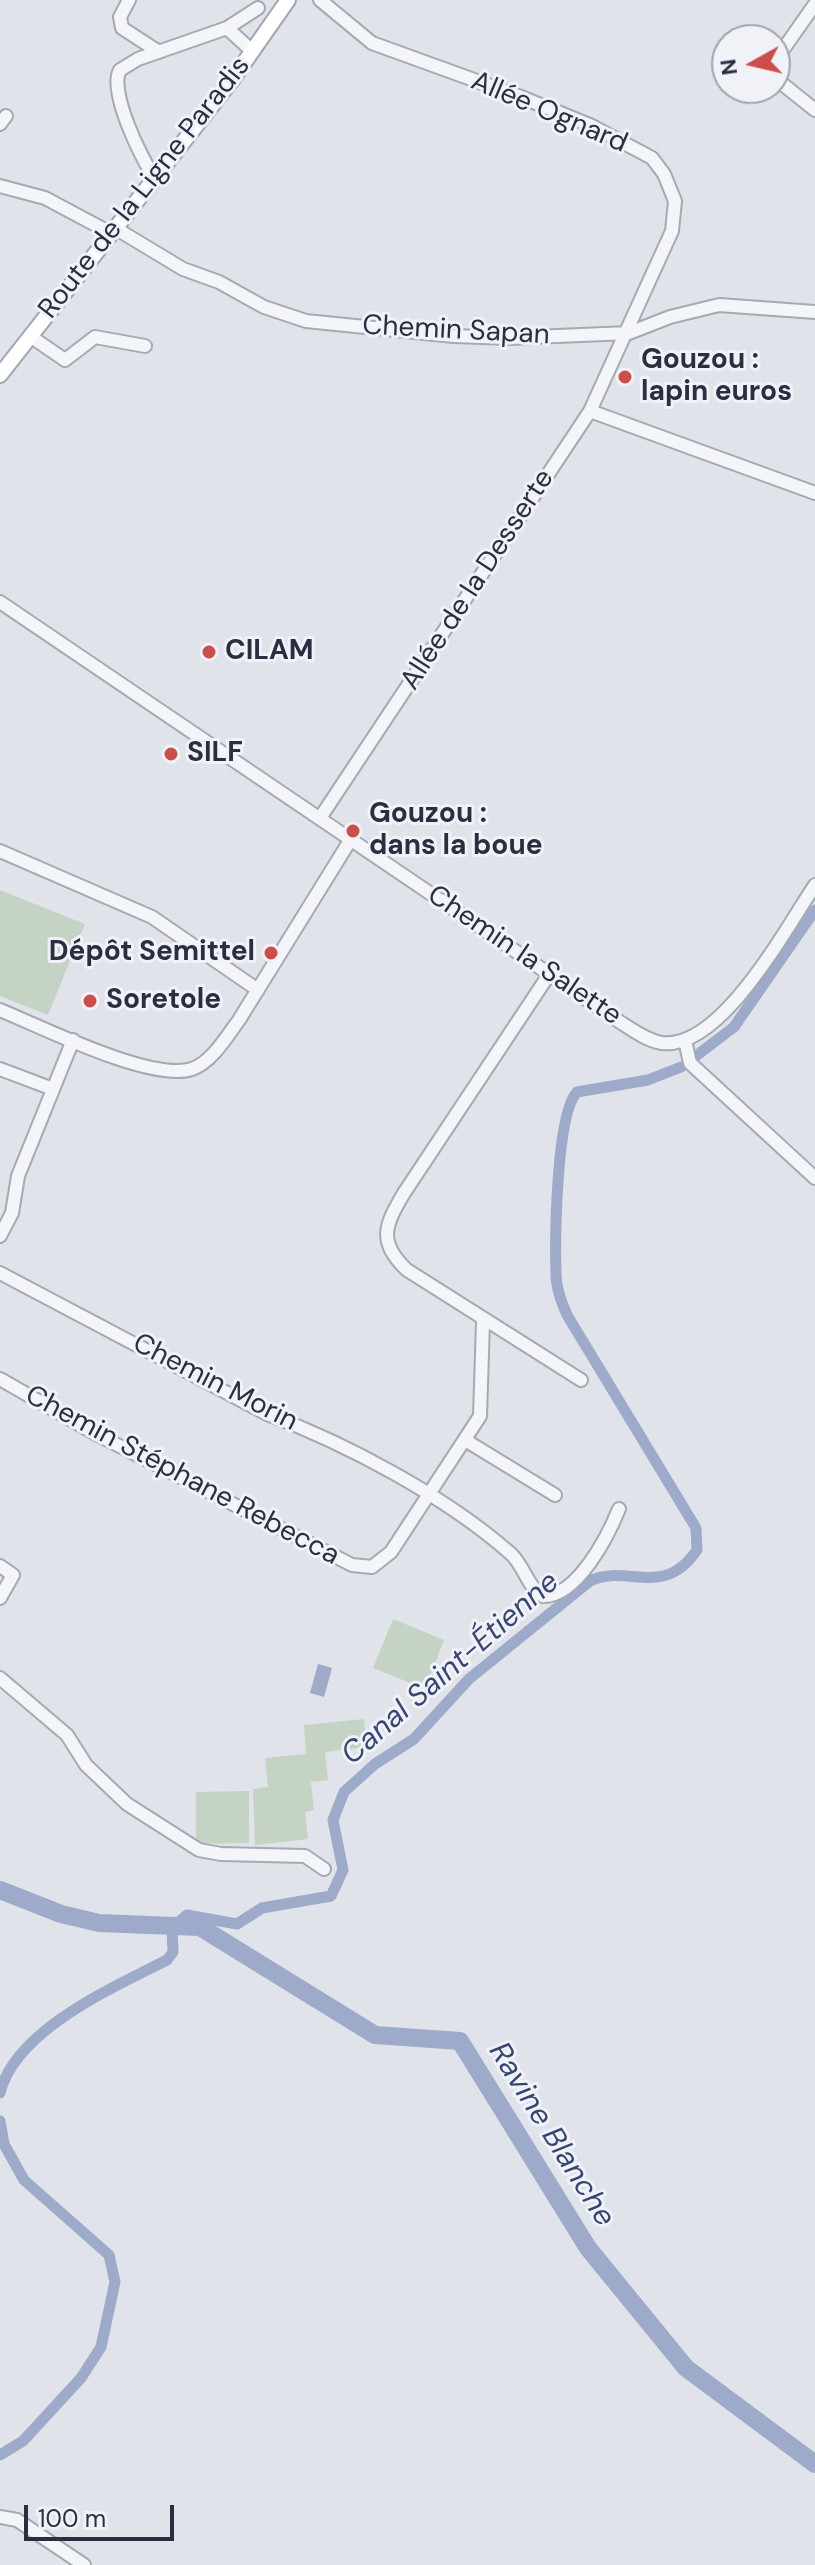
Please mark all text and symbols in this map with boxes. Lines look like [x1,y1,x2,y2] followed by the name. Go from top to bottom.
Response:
[711,24,791,104] north arrow
[32,50,258,326] street label: Route de la Ligne Paradis
[713,57,744,77] text: N
[466,65,632,161] street label: Allée Ognard
[361,309,551,353] street label: Chemin Sapan
[641,344,792,410] place label: Gouzou : lapin euros
[616,368,634,386] marker: Gouzou : lapin euros
[394,463,562,697] street label: Allée de la Desserte
[225,635,314,669] place label: CILAM
[200,643,218,661] marker: CILAM
[187,737,243,771] place label: SILF
[162,745,180,763] marker: SILF
[369,798,542,864] place label: Gouzou : dans la boue
[344,822,362,840] marker: Gouzou : dans la boue
[421,879,627,1033] street label: Chemin la Salette
[49,936,255,970] place label: Dépôt Semittel
[262,944,280,962] marker: Dépôt Semittel
[106,984,221,1018] place label: Soretole
[81,992,99,1010] marker: Soretole
[127,1327,303,1439] street label: Chemin Morin
[19,1379,345,1573] street label: Chemin Stéphane Rebecca
[335,1565,567,1773] water label: Canal Saint-Étienne
[480,2036,622,2234] water label: Ravine Blanche
[28,2489,178,2539] scale bar
[38,2503,106,2534] text: 100 m

